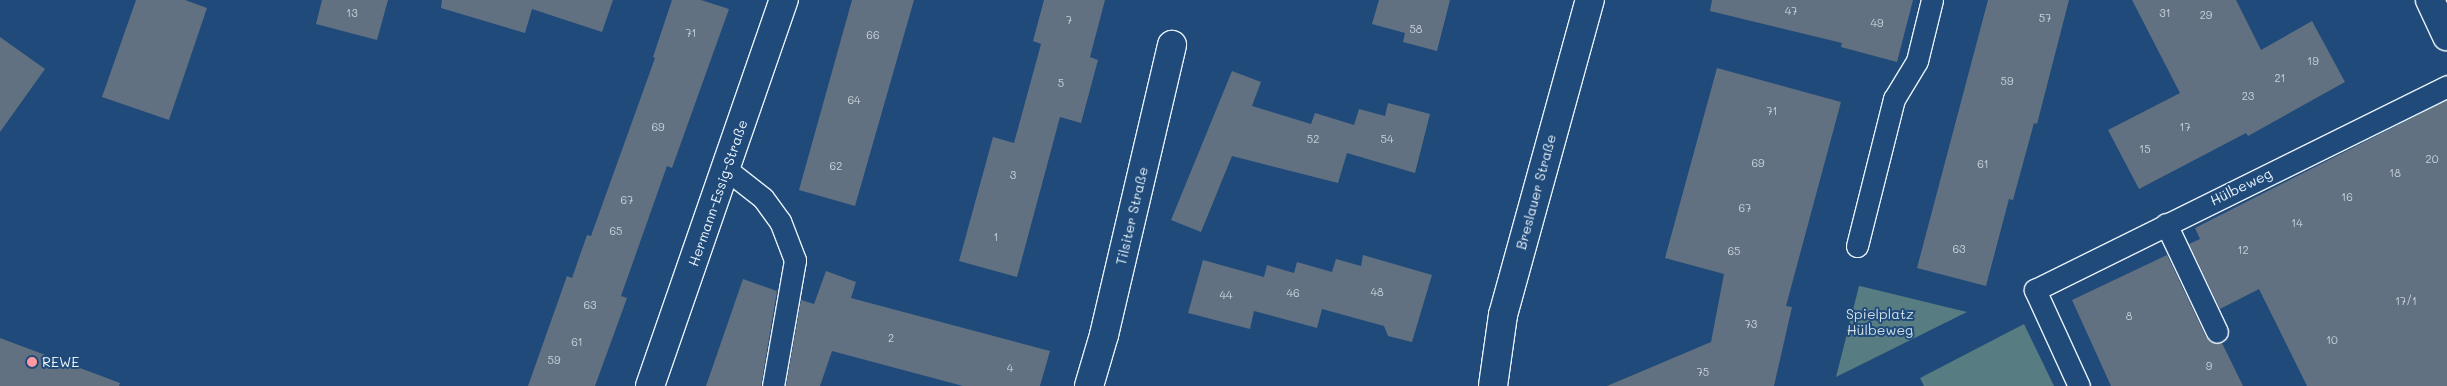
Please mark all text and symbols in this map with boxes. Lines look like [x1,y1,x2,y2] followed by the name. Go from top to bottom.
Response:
[1785,4,1797,18] house number: 47
[346,6,358,20] house number: 13
[2159,6,2171,20] house number: 31
[2200,8,2212,22] house number: 29
[2039,11,2051,25] house number: 57
[1066,13,1072,27] house number: 7
[1871,16,1883,30] house number: 49
[1409,22,1423,36] house number: 58
[685,26,697,40] house number: 71
[866,28,880,42] house number: 66
[2307,54,2319,68] house number: 19
[2274,71,2286,85] house number: 21
[2001,74,2013,88] house number: 59
[1058,76,1064,90] house number: 5
[2242,89,2254,103] house number: 23
[847,93,861,107] house number: 64
[1766,104,1778,118] house number: 71
[685,117,751,269] street label: Hermann-Essig-Straße
[651,120,665,134] house number: 69
[2179,120,2191,134] house number: 17
[1307,132,1319,146] house number: 52
[1381,132,1393,146] house number: 54
[1513,133,1559,251] street label: Breslauer Straße
[2139,142,2151,156] house number: 15
[2426,152,2438,166] house number: 20
[1751,156,1765,170] house number: 69
[1977,157,1989,171] house number: 61
[830,159,842,173] house number: 62
[1113,165,1151,267] street label: Tilsiter Straße
[2207,165,2275,209] street label: Hülbeweg
[2389,166,2401,180] house number: 18
[1010,168,1016,182] house number: 3
[2341,190,2353,204] house number: 16
[621,193,633,207] house number: 67
[1739,201,1751,215] house number: 67
[2291,216,2303,230] house number: 14
[609,224,623,238] house number: 65
[994,230,998,244] house number: 1
[1952,242,1966,256] house number: 63
[2237,243,2249,257] house number: 12
[1727,244,1741,258] house number: 65
[1370,285,1384,299] house number: 48
[1286,286,1300,300] house number: 46
[1220,288,1232,302] house number: 44
[2395,294,2417,308] house number: 17/1
[583,298,597,312] house number: 63
[1846,306,1914,338] park label: Spielplatz Hülbeweg
[2126,309,2132,323] house number: 8
[1745,317,1757,331] house number: 73
[888,331,894,345] house number: 2
[2326,333,2338,347] house number: 10
[571,335,583,349] house number: 61
[548,353,560,367] house number: 59
[42,354,79,370] place label: REWE
[26,356,38,368] marker: REWE
[2206,359,2212,373] house number: 9
[1007,361,1013,375] house number: 4
[1697,365,1709,379] house number: 75

